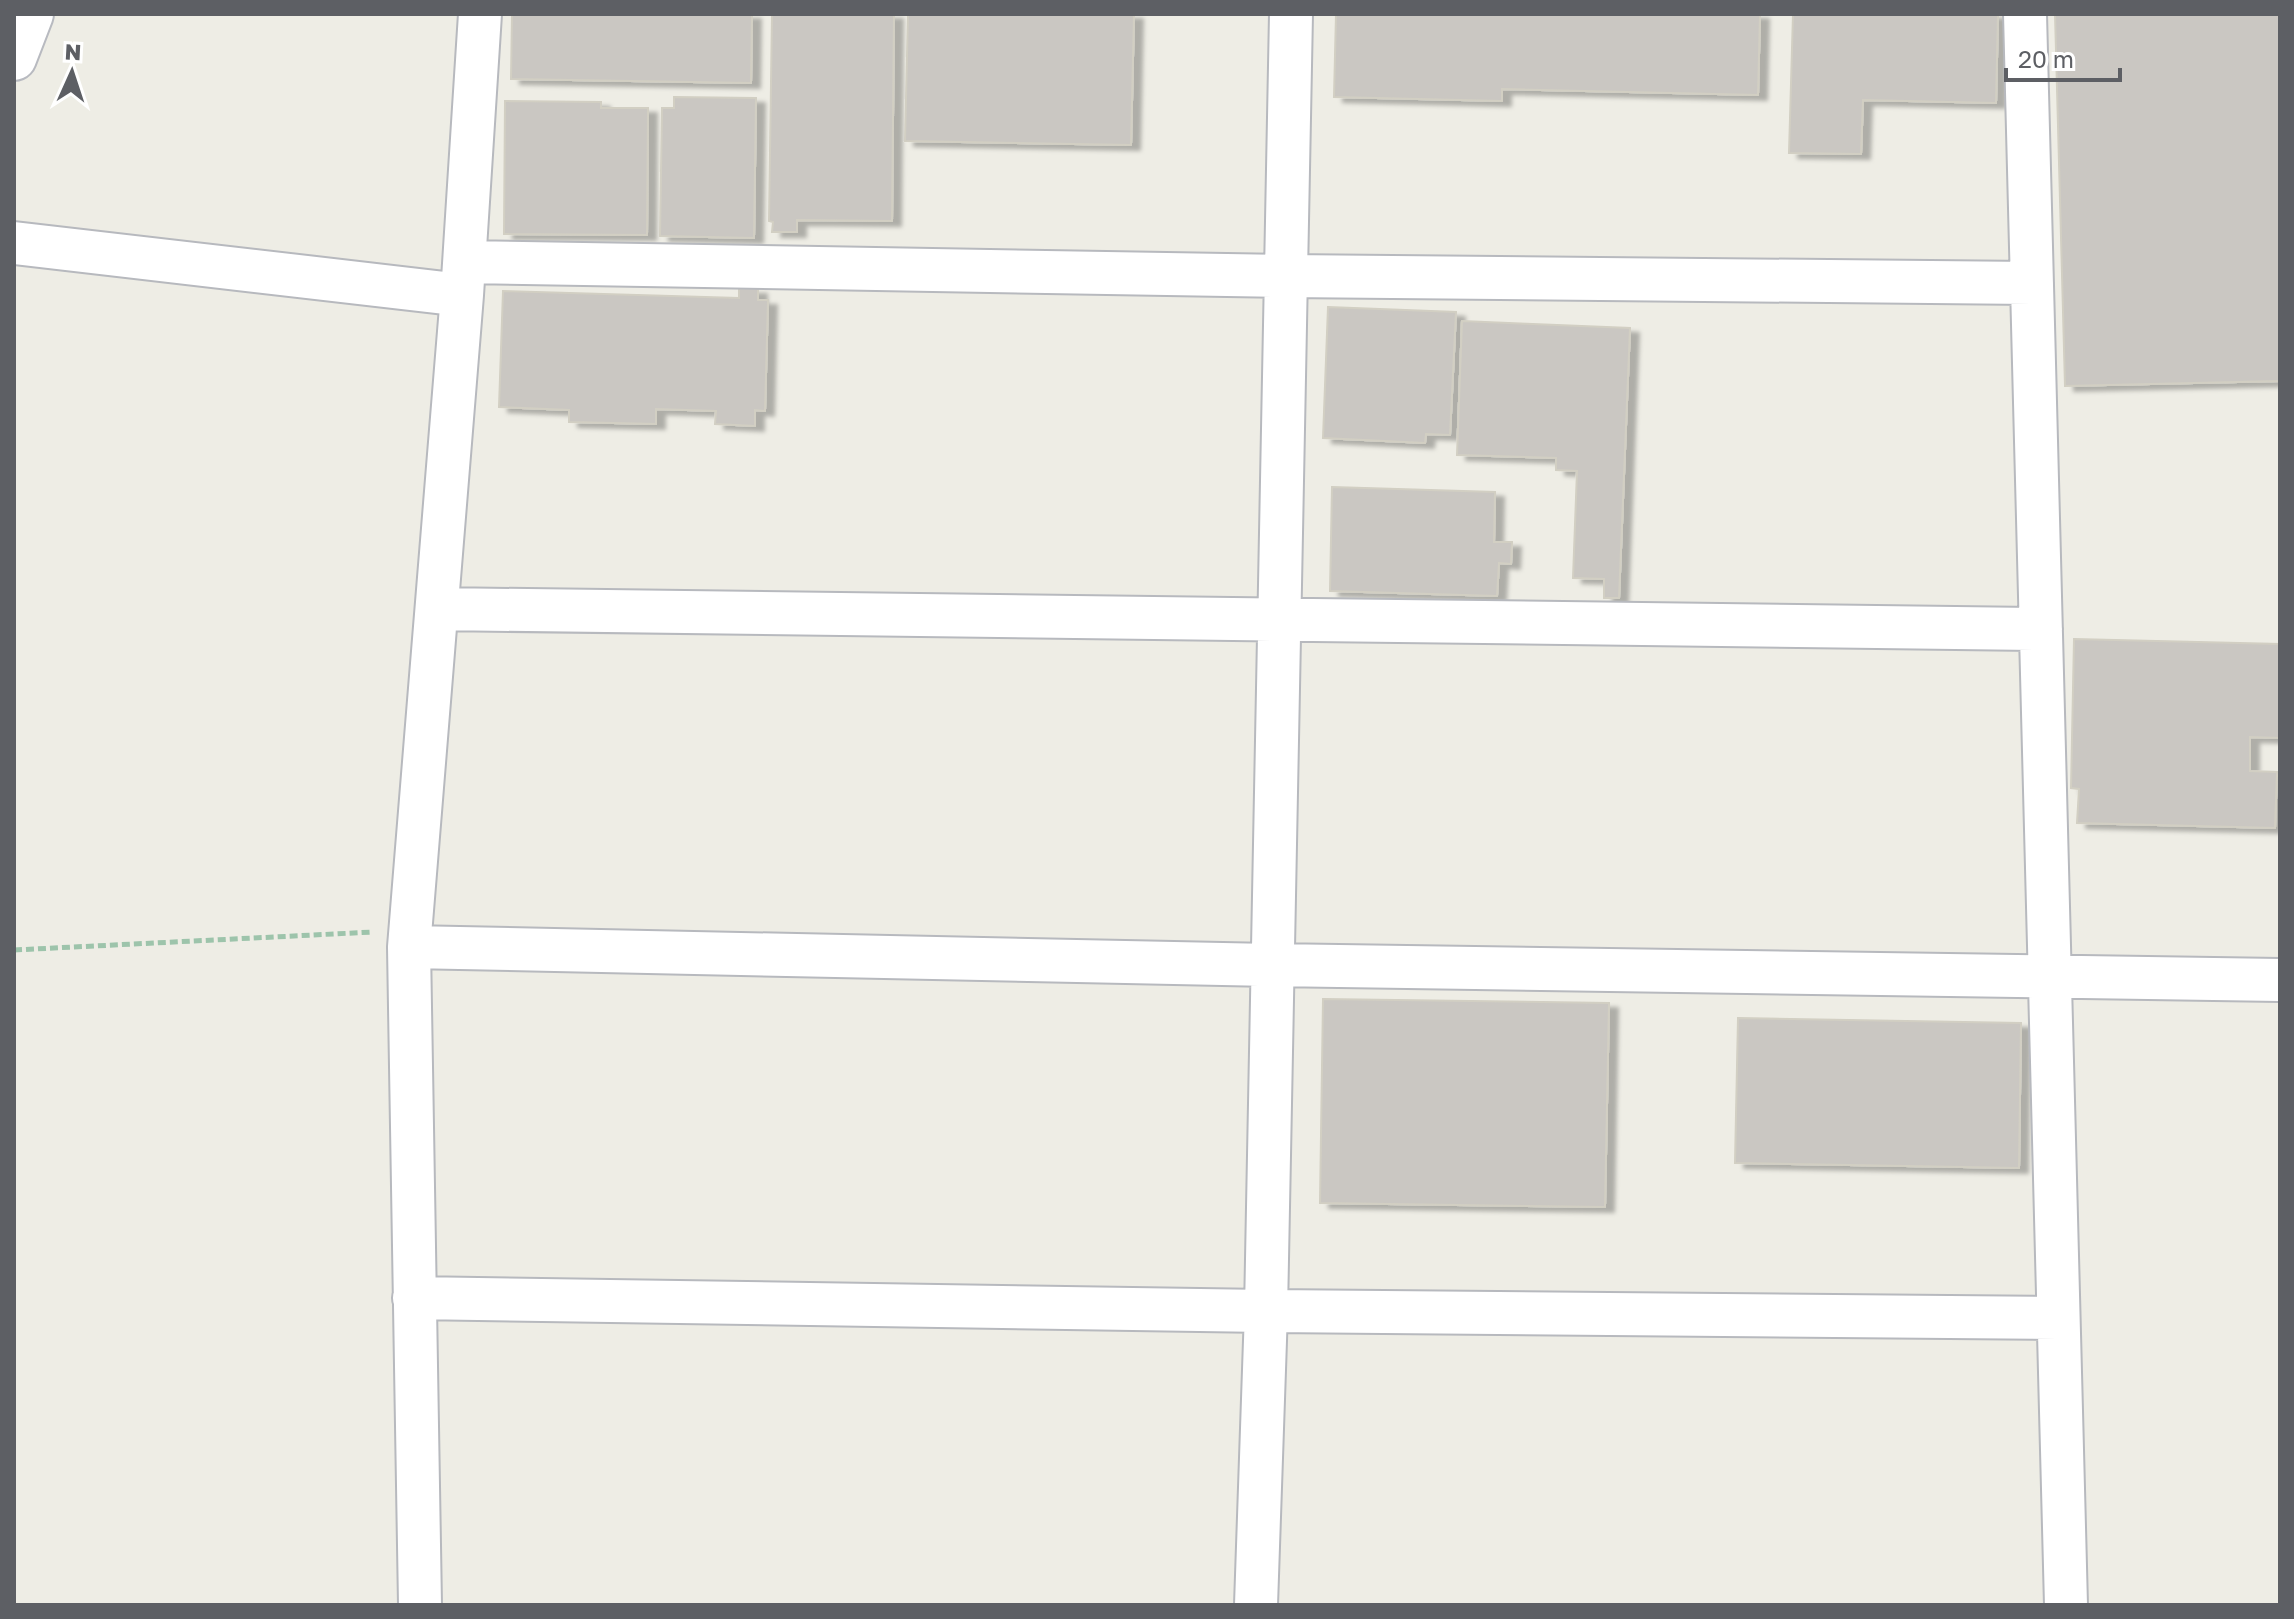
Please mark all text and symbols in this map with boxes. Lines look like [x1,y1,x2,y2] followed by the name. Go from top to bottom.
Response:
[32,32,112,112] north arrow
[2006,32,2120,82] scale bar
[64,38,82,65] text: N
[2018,44,2074,73] text: 20 m

